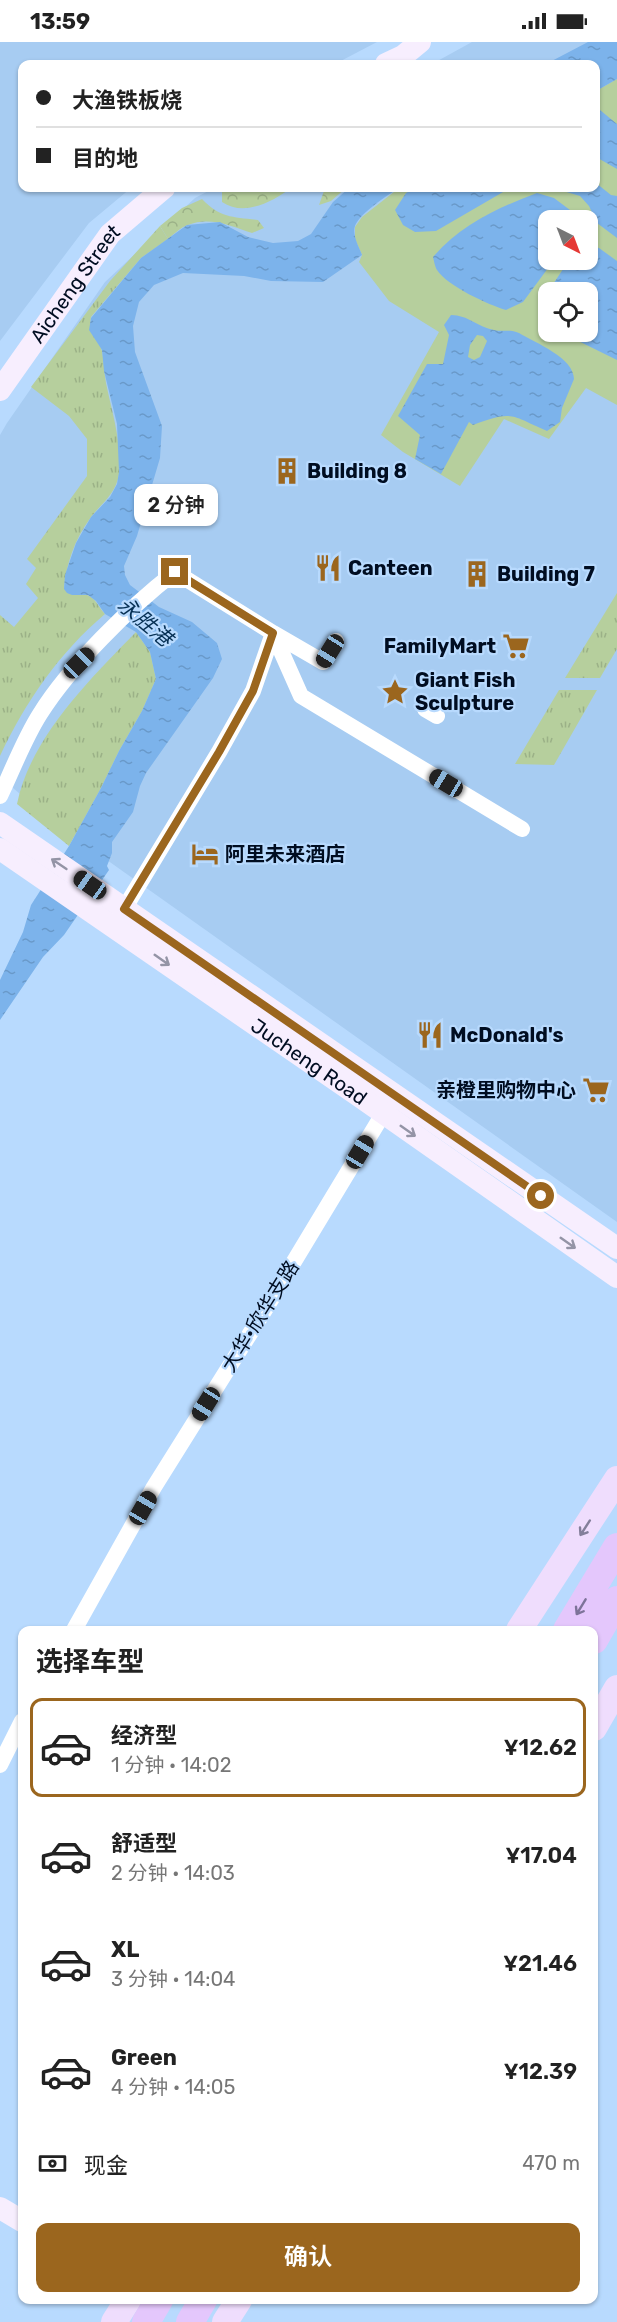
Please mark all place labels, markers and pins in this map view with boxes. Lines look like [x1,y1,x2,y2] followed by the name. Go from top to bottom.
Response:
[272,456,302,486] building icon: Building 8
[307,459,407,483] place label: Building 8
[313,553,343,583] restaurant icon: Canteen
[348,556,433,580] place label: Canteen
[462,559,492,589] building icon: Building 7
[497,562,595,586] place label: Building 7
[501,631,531,661] supermarket icon: FamilyMart
[384,634,496,658] place label: FamilyMart
[415,668,515,715] place label: Giant Fish Sculpture
[380,677,410,707] place icon: Giant Fish Sculpture
[190,839,220,869] hotel icon: 阿里未来酒店
[225,842,345,866] place label: 阿里未来酒店
[415,1020,445,1050] restaurant icon: McDonald's
[450,1023,563,1047] place label: McDonald's
[581,1075,611,1105] supermarket icon: 亲橙里购物中心
[436,1078,576,1102] place label: 亲橙里购物中心

